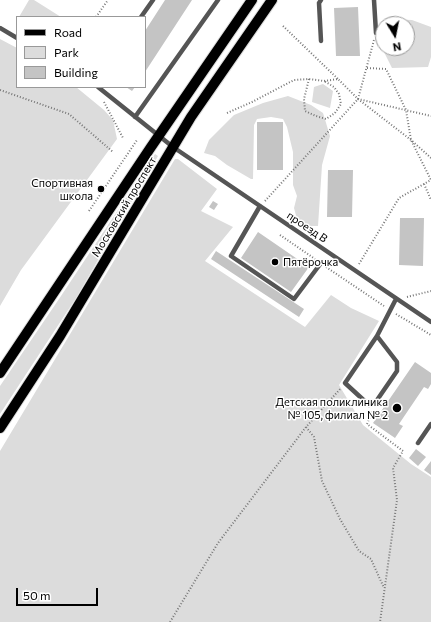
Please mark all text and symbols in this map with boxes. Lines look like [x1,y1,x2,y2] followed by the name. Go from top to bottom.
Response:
[16,16,146,88] legend
[375,16,415,56] north arrow
[54,25,82,39] text: Road
[392,40,402,54] text: N
[54,45,79,59] text: Park
[54,65,98,79] text: Building
[89,155,159,259] street label: Московский проспект
[31,176,93,202] place label: Спортивная школа
[96,184,106,194] marker: Спортивная школа
[284,209,330,245] street label: проезд B
[283,255,338,269] place label: Пятёрочка
[270,257,280,267] marker: Пятёрочка
[275,395,388,421] place label: Детская поликлиника № 105, филиал № 2
[391,402,403,414] marker: Детская поликлиника № 105, филиал № 2
[18,580,100,606] scale bar
[23,588,51,602] text: 50 m

